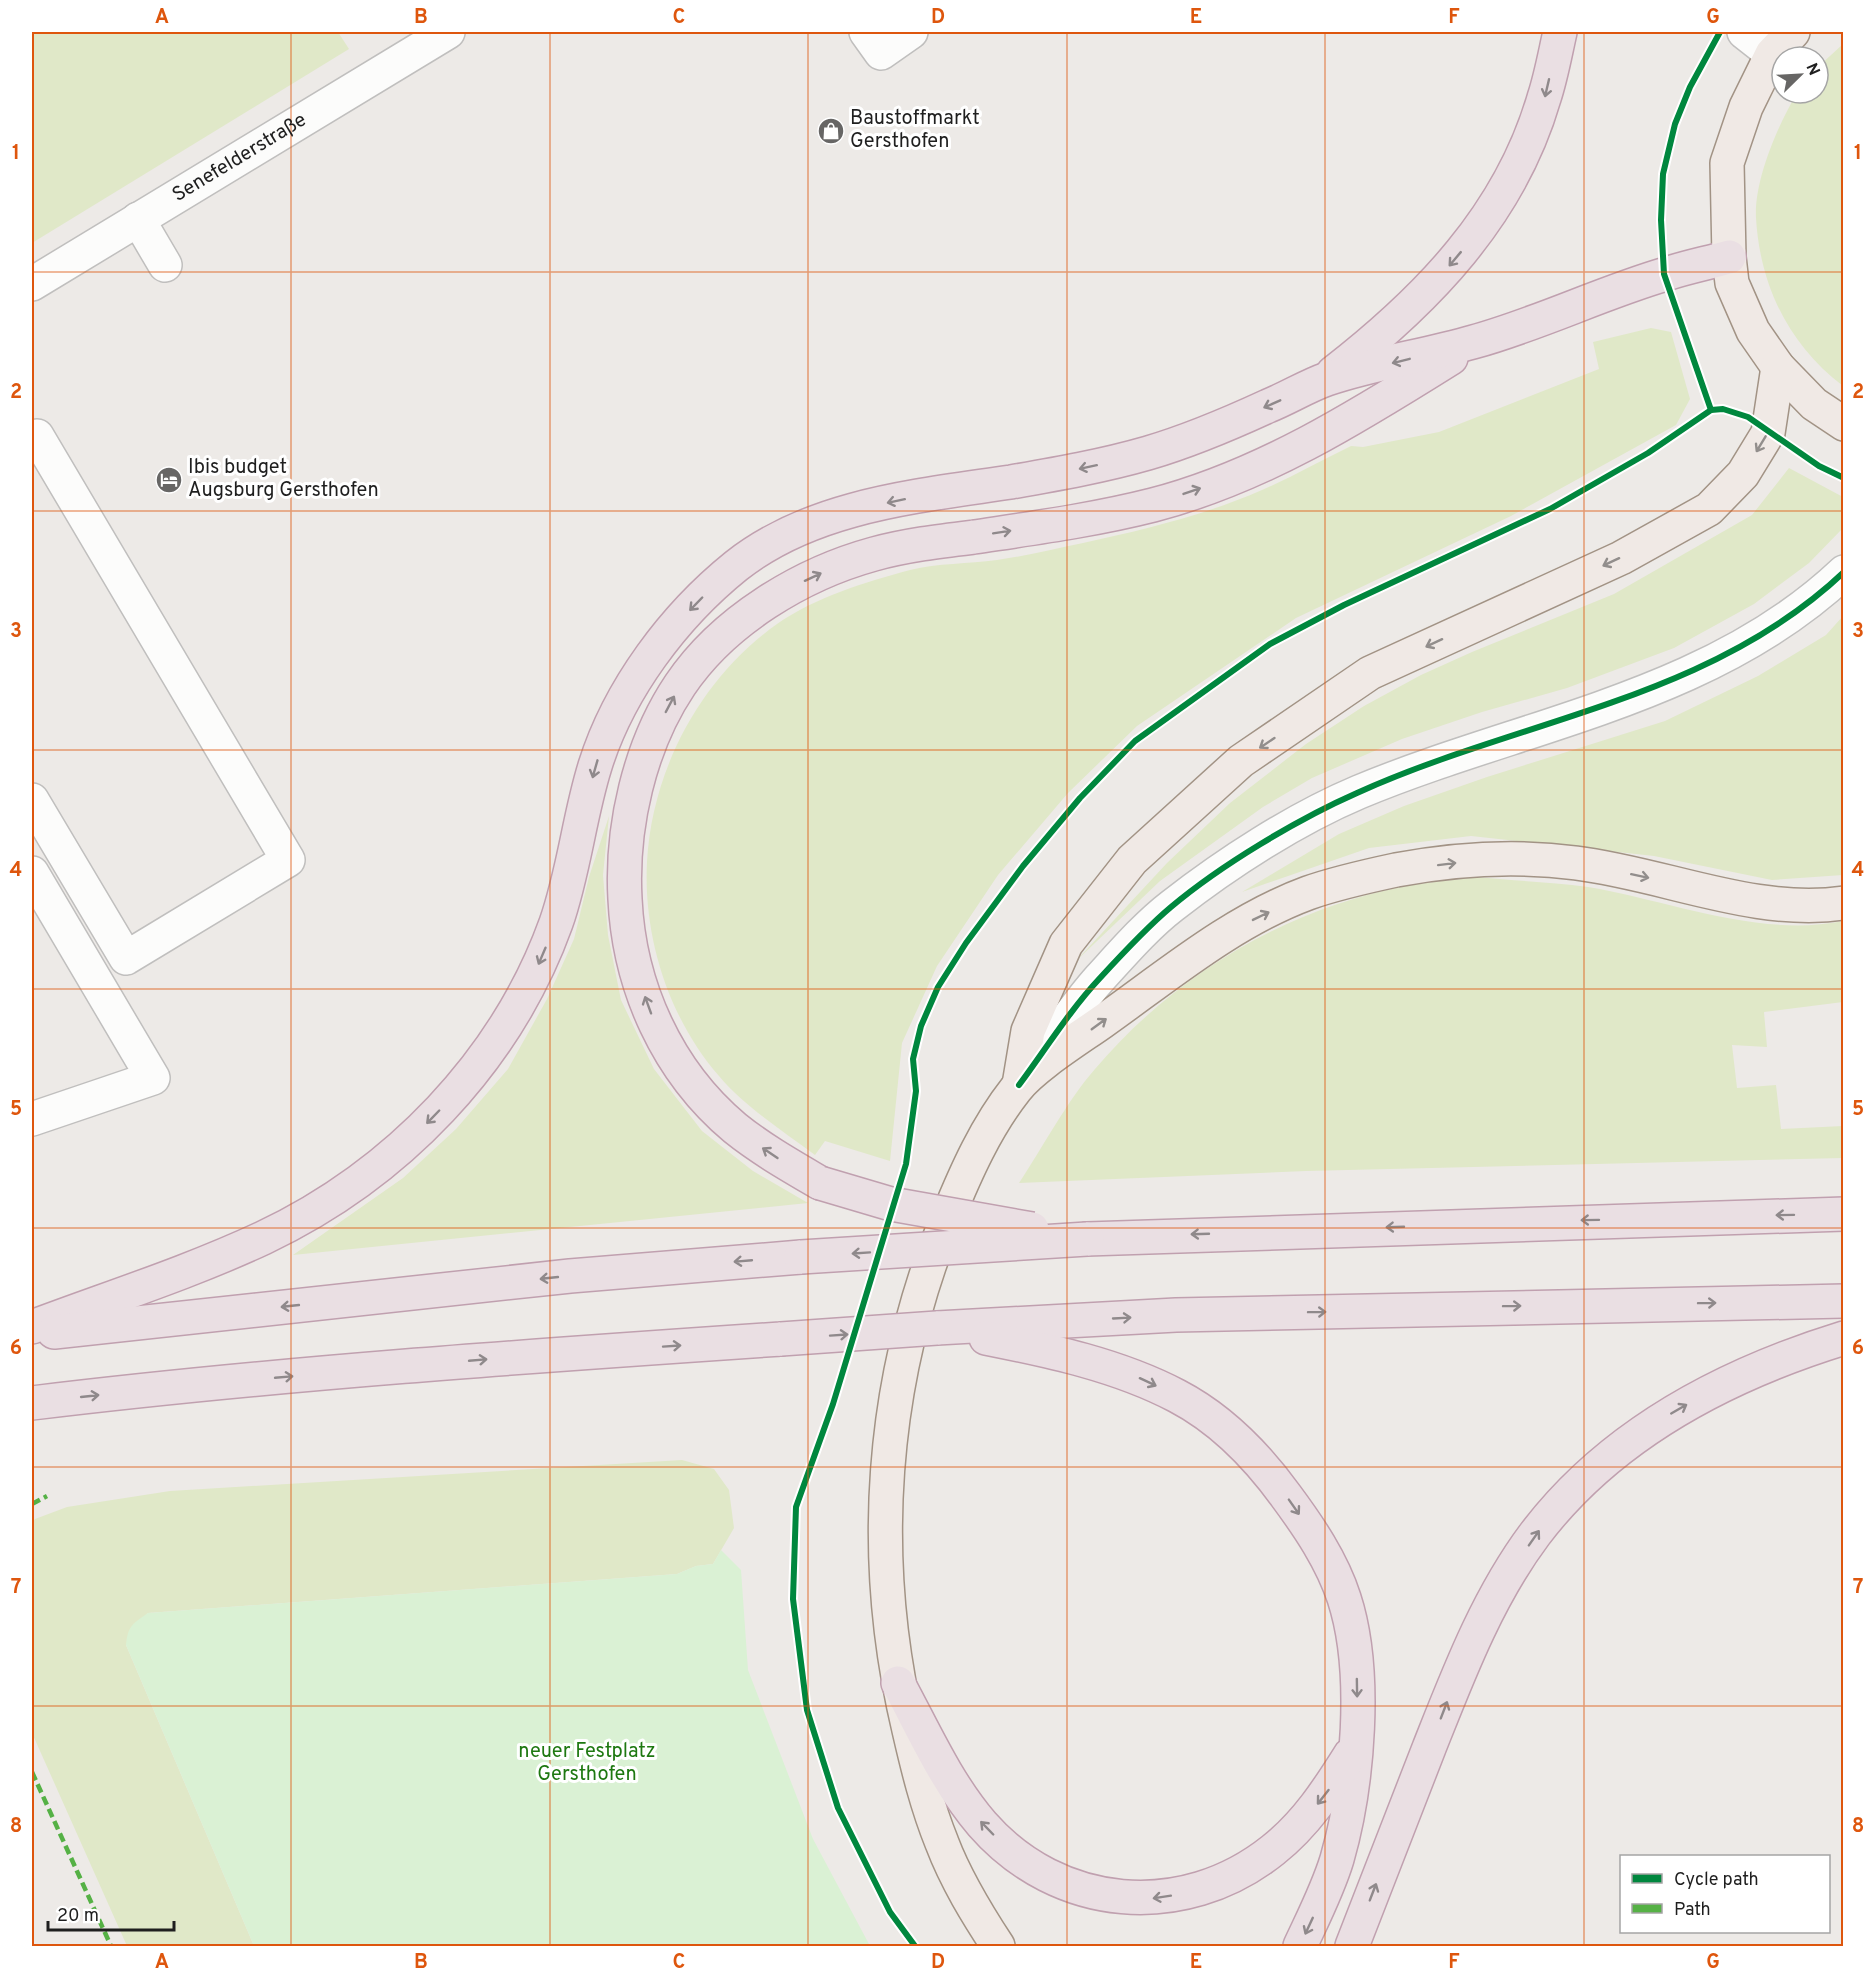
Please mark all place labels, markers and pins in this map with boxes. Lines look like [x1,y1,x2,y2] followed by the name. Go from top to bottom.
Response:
[850,106,980,155] place label: Baustoffmarkt Gersthofen
[816,116,846,146] shop icon: Baustoffmarkt Gersthofen
[188,455,379,504] place label: Ibis budget Augsburg Gersthofen
[154,465,184,495] hotel icon: Ibis budget Augsburg Gersthofen

